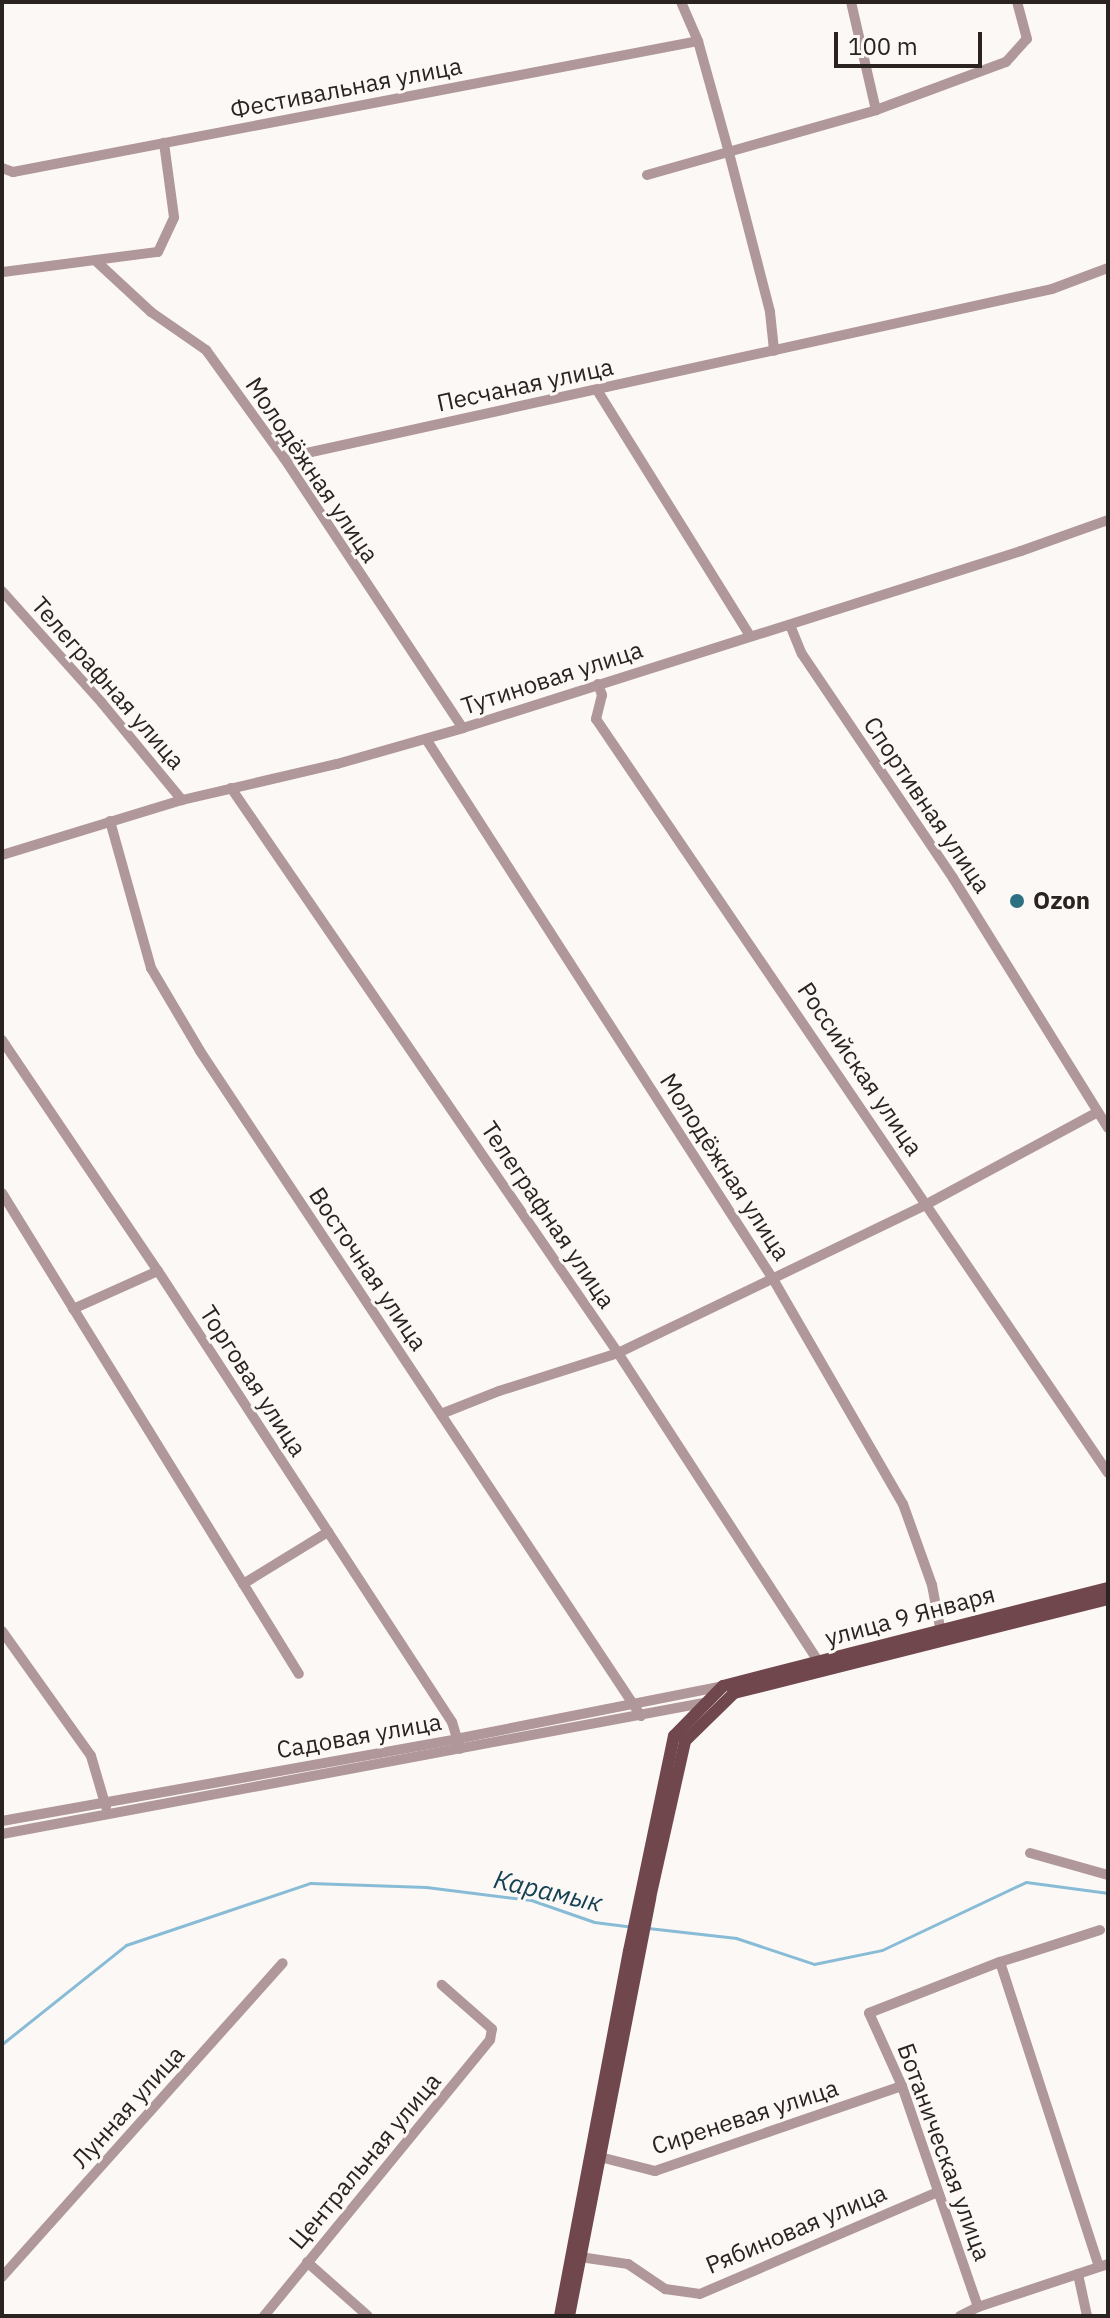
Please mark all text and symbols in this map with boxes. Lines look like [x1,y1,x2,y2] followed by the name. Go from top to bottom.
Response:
[838,16,986,66] scale bar
[848,30,918,62] text: 100 m
[228,51,464,125] street label: Фестивальная улица
[434,352,616,418] street label: Песчаная улица
[239,372,385,568] street label: Молодёжная улица
[25,591,191,775] street label: Телеграфная улица
[458,635,646,721] street label: Тутиновая улица
[857,711,997,899] street label: Спортивная улица
[1033,887,1090,915] place label: Ozon
[1008,892,1026,910] marker: Ozon
[791,977,929,1161] street label: Российская улица
[654,1068,796,1266] street label: Молодёжная улица
[475,1116,621,1314] street label: Телеграфная улица
[303,1182,433,1356] street label: Восточная улица
[194,1300,312,1462] street label: Торговая улица
[822,1580,998,1652] street label: улица 9 Января
[274,1707,444,1765] street label: Садовая улица
[491,1863,605,1919] water label: Карамык
[891,2039,997,2265] street label: Ботаническая улица
[66,2040,190,2174] street label: Лунная улица
[283,2067,447,2255] street label: Центральная улица
[648,2073,842,2161] street label: Сиреневая улица
[701,2178,891,2280] street label: Рябиновая улица

